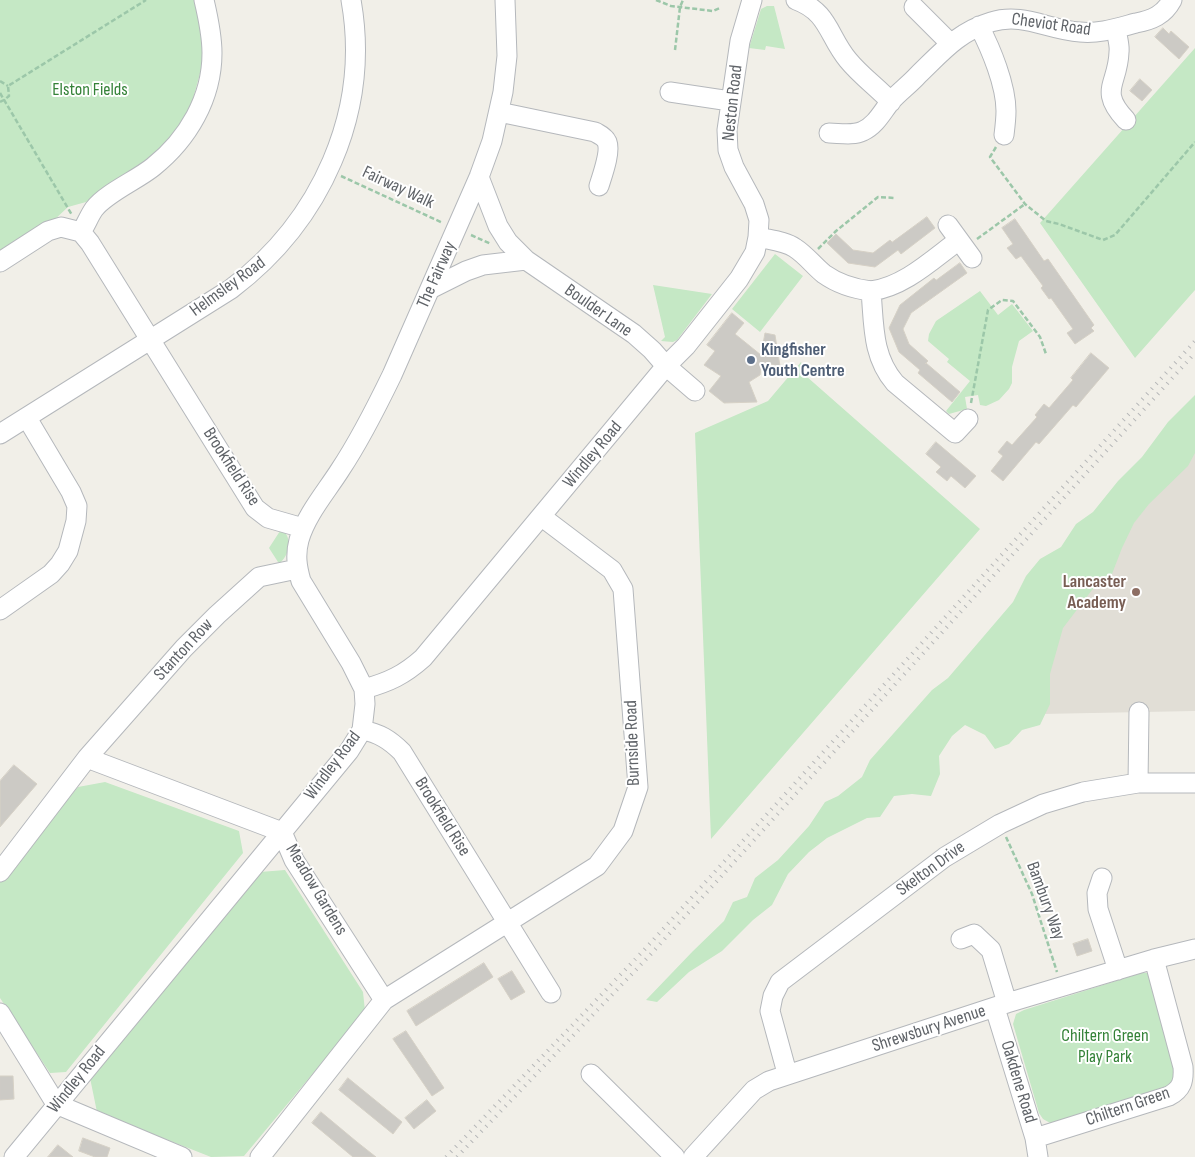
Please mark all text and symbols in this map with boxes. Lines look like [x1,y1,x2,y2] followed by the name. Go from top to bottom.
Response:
[1010,9,1092,41] street label: Cheviot Road
[718,64,748,142] street label: Neston Road
[52,79,128,101] park label: Elston Fields
[359,162,437,214] street label: Fairway Walk
[413,238,461,312] street label: The Fairway
[186,252,270,322] street label: Helmsley Road
[560,280,636,342] street label: Boulder Lane
[761,339,845,382] place label: Kingfisher Youth Centre
[745,354,757,366] marker: Kingfisher Youth Centre
[559,417,627,493] street label: Windley Road
[198,424,264,510] street label: Brookfield Rise
[1063,571,1126,614] place label: Lancaster Academy
[1130,586,1142,598] marker: Lancaster Academy
[150,615,218,685] street label: Stanton Row
[621,700,645,786] street label: Burnside Road
[300,727,366,805] street label: Windley Road
[409,774,475,860] street label: Brookfield Rise
[892,837,970,901] street label: Skelton Drive
[280,841,352,939] street label: Meadow Gardens
[1021,859,1069,943] street label: Bambury Way
[869,1000,989,1058] street label: Shrewsbury Avenue
[1061,1025,1149,1068] park label: Chiltern Green Play Park
[995,1038,1041,1126] street label: Oakdene Road
[43,1042,111,1118] street label: Windley Road
[1083,1083,1173,1131] street label: Chiltern Green

